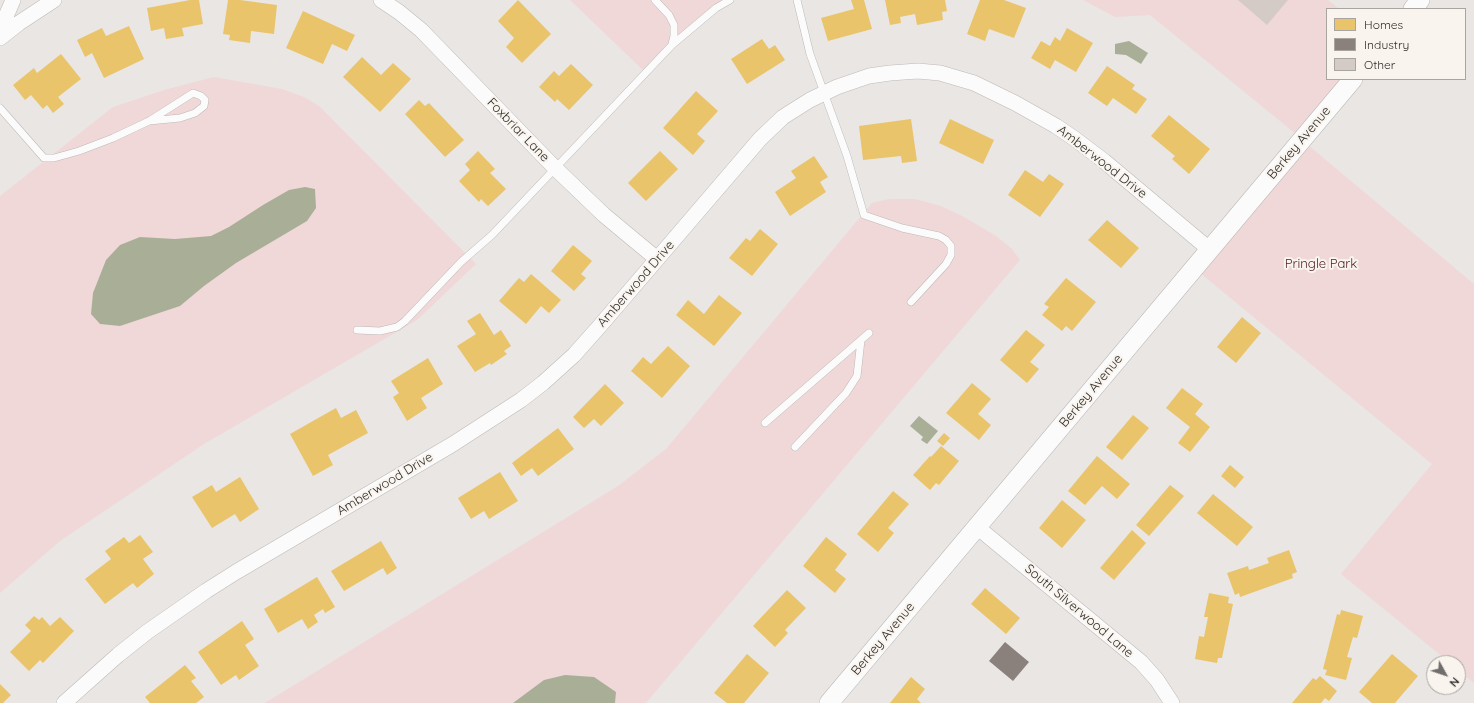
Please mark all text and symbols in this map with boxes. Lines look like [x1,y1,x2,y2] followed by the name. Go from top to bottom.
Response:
[1326,8,1466,80] legend
[1364,17,1403,32] text: Homes
[1364,37,1409,52] text: Industry
[1364,57,1395,72] text: Other
[484,95,552,165] street label: Foxbriar Lane
[1264,103,1334,183] street label: Berkey Avenue
[1054,122,1150,202] street label: Amberwood Drive
[594,238,678,330] street label: Amberwood Drive
[1285,256,1357,272] park label: Pringle Park
[1056,351,1126,431] street label: Berkey Avenue
[334,449,436,519] street label: Amberwood Drive
[1022,561,1136,661] street label: South Silverwood Lane
[848,599,918,679] street label: Berkey Avenue
[1426,655,1466,695] north arrow
[1446,674,1462,690] text: N

